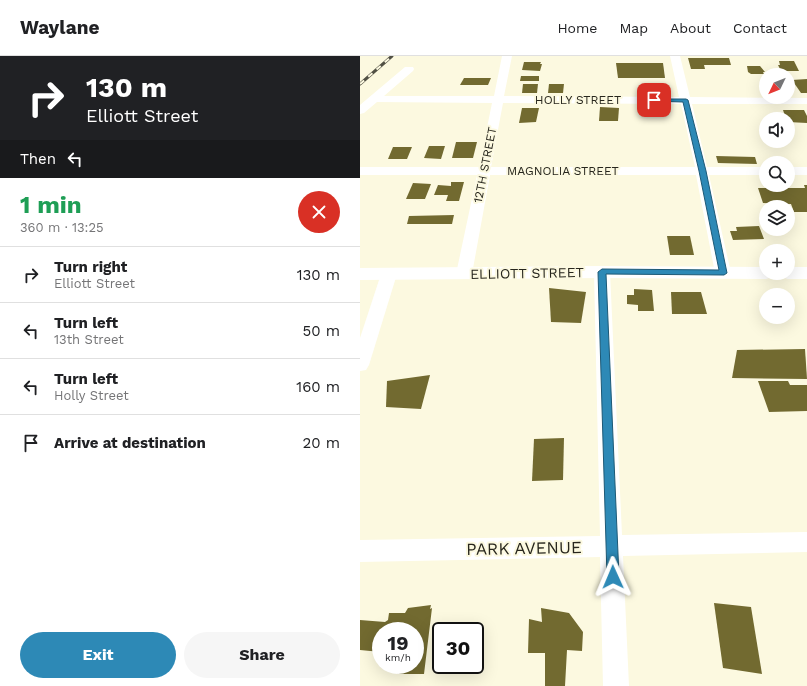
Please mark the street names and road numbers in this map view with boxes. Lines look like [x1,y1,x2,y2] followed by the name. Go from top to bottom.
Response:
[535,93,621,107] street label: HOLLY STREET
[471,126,499,204] street label: 12TH STREET
[507,164,619,178] street label: MAGNOLIA STREET
[470,264,585,282] street label: ELLIOTT STREET
[466,537,582,559] street label: PARK AVENUE

